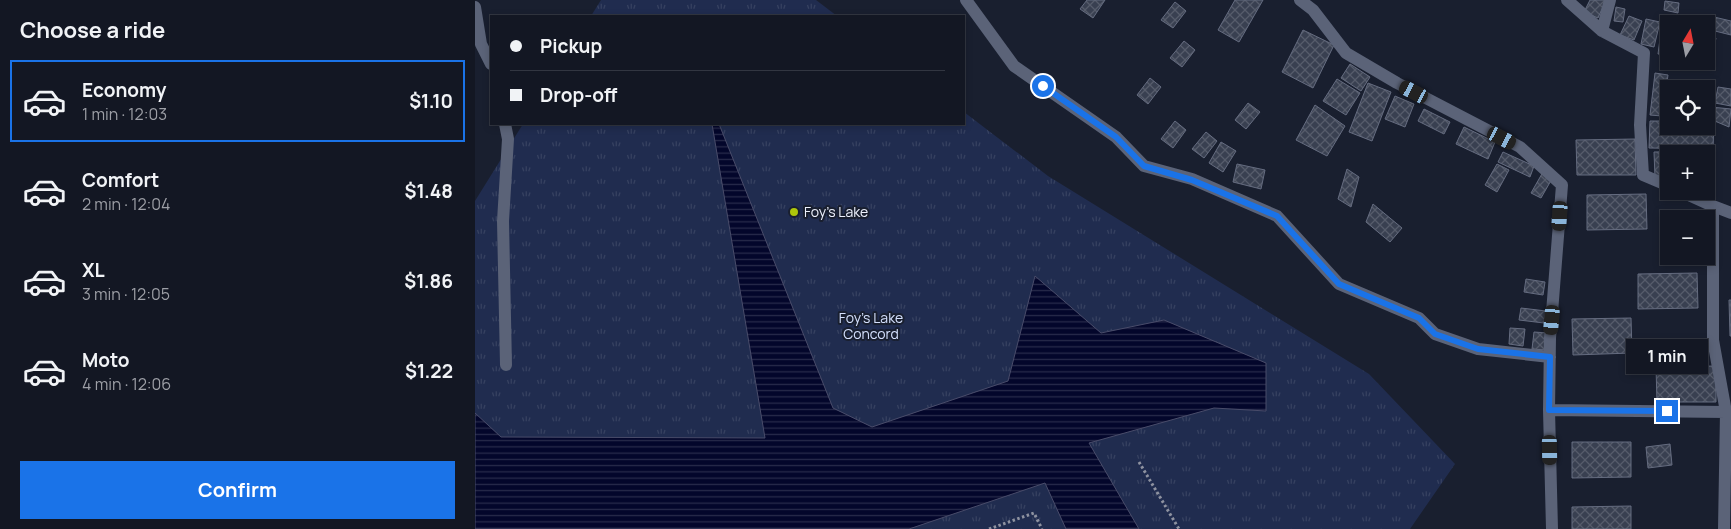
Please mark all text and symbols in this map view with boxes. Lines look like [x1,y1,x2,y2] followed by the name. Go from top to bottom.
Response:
[20,15,165,45] text: Choose a ride
[1660,15,1715,70] north arrow
[1660,15,1715,265] map controls
[540,33,602,59] text: Pickup
[1032,75,1054,97] route start
[82,77,166,103] text: Economy
[22,79,67,124] icon: car
[1397,79,1430,105] car
[1660,80,1715,135] button: locate
[540,82,617,108] text: Drop-off
[409,88,453,114] text: $1.10
[82,103,167,125] text: 1 min · 12:03
[1485,125,1518,151] car
[1660,145,1715,200] button: +
[82,167,159,193] text: Comfort
[22,169,67,214] icon: car
[405,178,453,204] text: $1.48
[82,193,171,215] text: 2 min · 12:04
[1551,201,1568,231] car
[804,202,868,221] place label: Foy's Lake
[788,206,800,218] marker: Foy's Lake
[1660,210,1715,265] button: −
[82,257,105,283] text: XL
[22,259,67,304] icon: car
[404,268,453,294] text: $1.86
[82,283,170,305] text: 3 min · 12:05
[1543,304,1560,336] car
[839,308,903,343] park label: Foy’s Lake Concord
[1626,338,1708,374] callout: 1 min
[1647,345,1687,367] text: 1 min
[82,347,129,373] text: Moto
[22,349,67,394] icon: car
[405,358,453,384] text: $1.22
[82,373,171,395] text: 4 min · 12:06
[1656,400,1678,422] route end
[1542,435,1557,465] car
[20,461,455,519] button: Confirm

